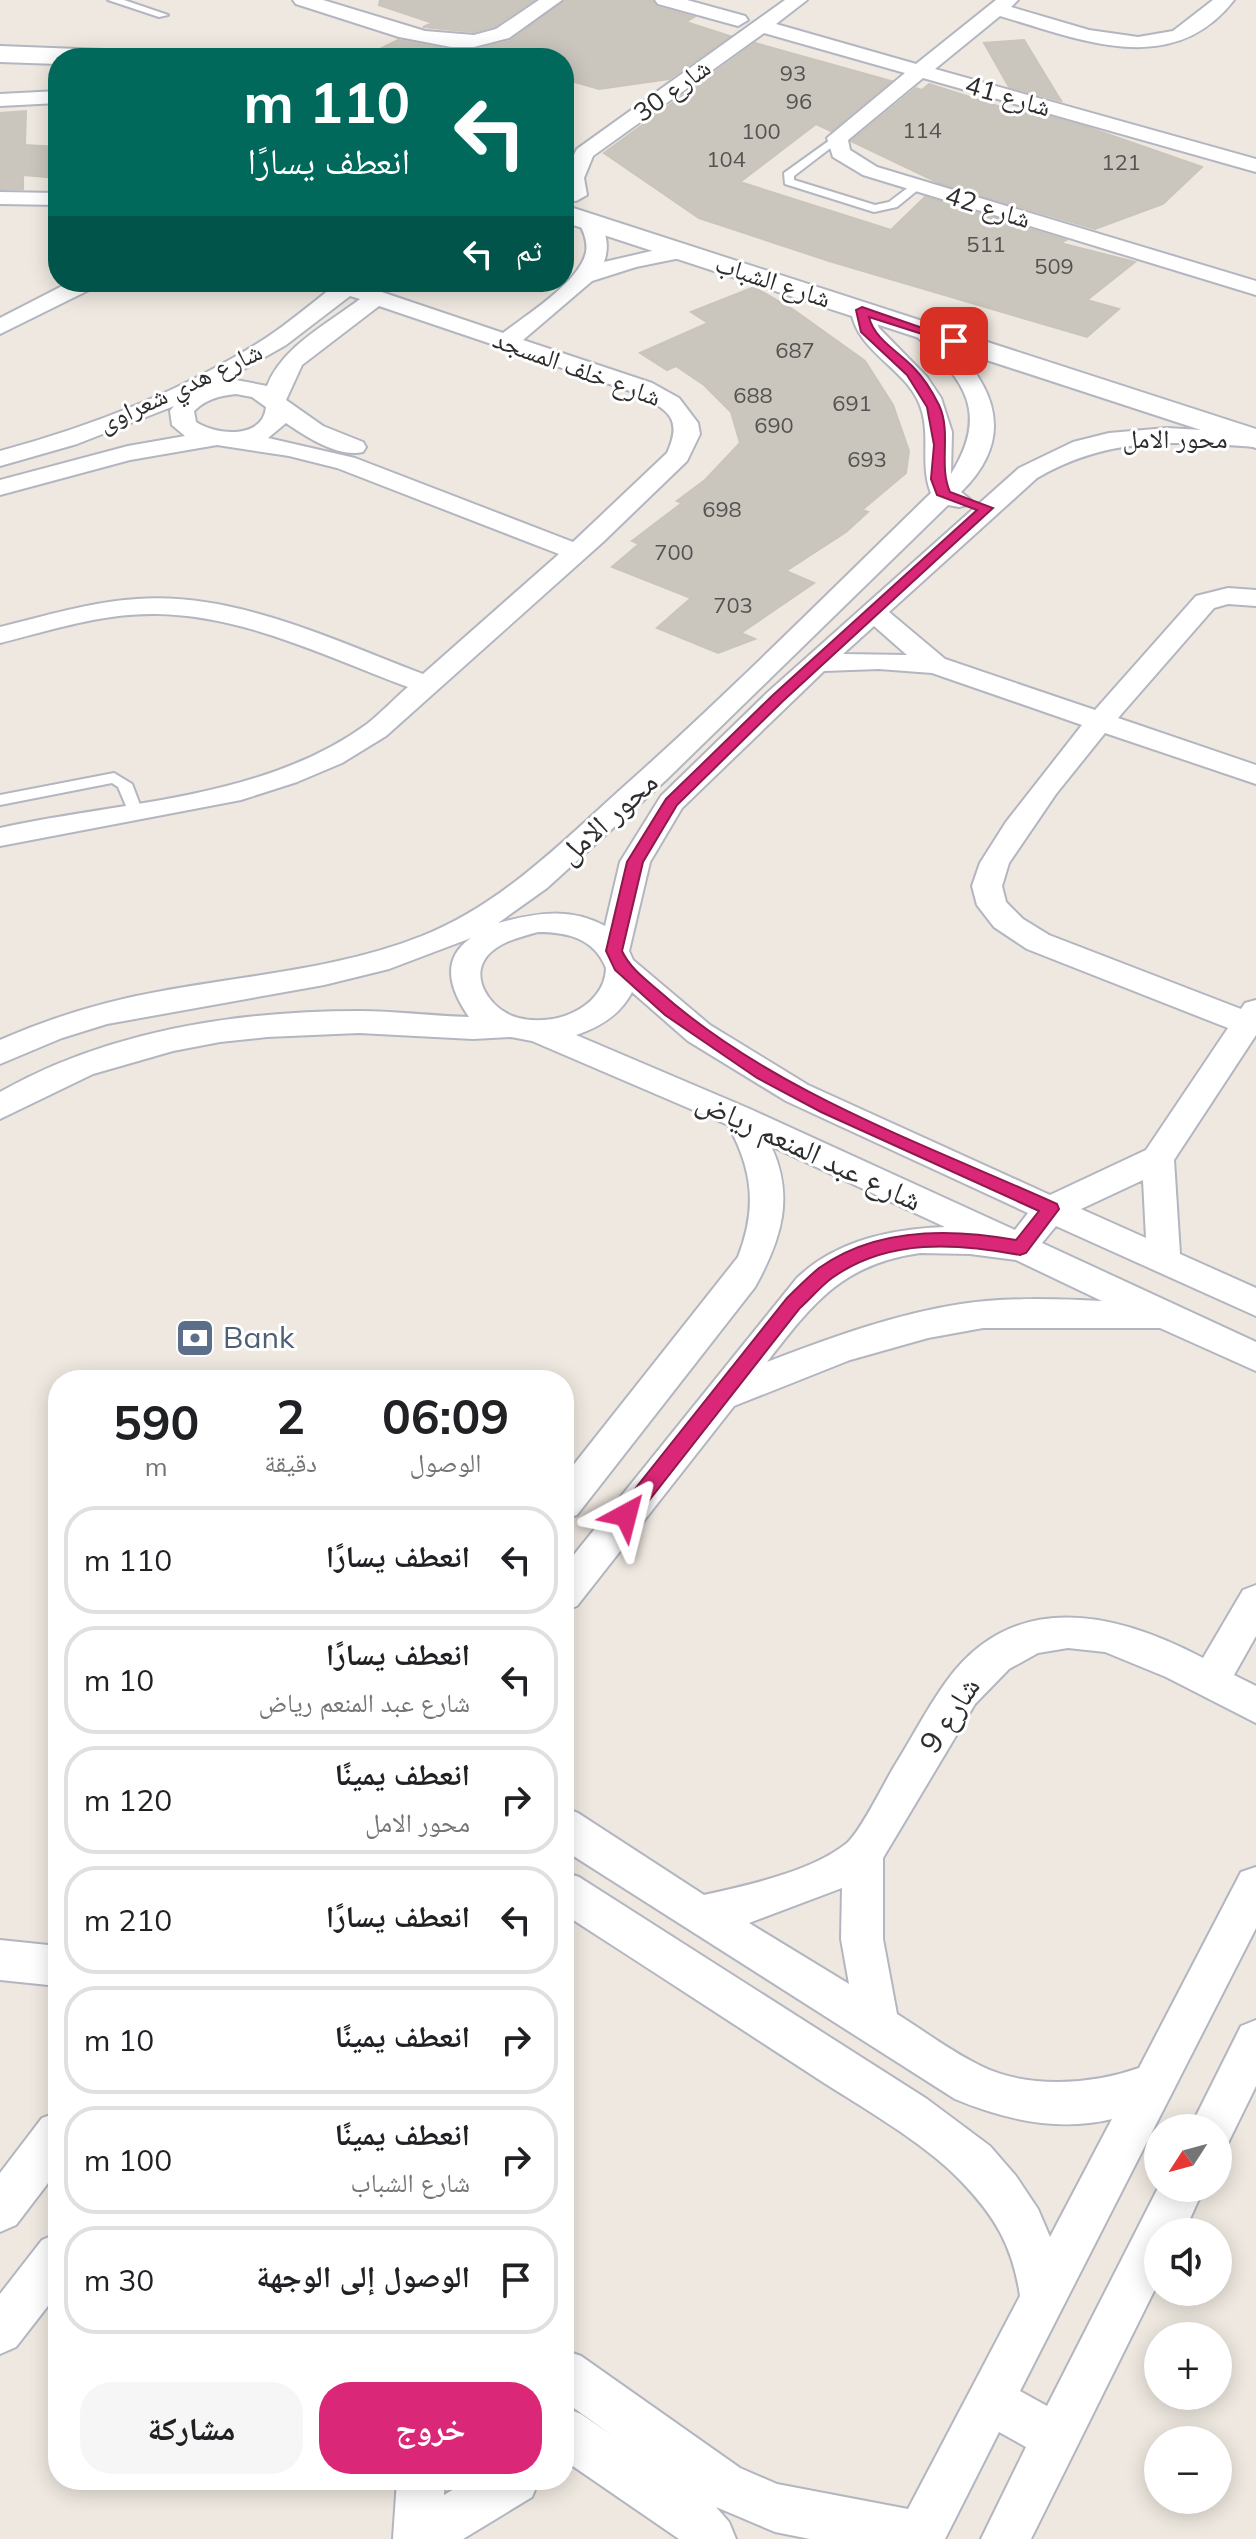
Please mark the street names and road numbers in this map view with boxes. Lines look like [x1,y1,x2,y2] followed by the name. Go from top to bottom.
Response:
[627,51,717,129] street label: شارع 30
[962,68,1055,123] street label: شارع 41
[942,178,1035,235] street label: شارع 42
[711,246,835,315] street label: شارع الشباب
[489,322,666,413] street label: شارع خلف المسجد
[92,334,269,443] street label: شارع هدي شعراوى
[1122,422,1228,455] street label: محور الامل
[550,763,665,872] street label: محور الامل
[690,1081,928,1221] street label: شارع عبد المنعم رياض
[911,1669,989,1760] street label: شارع 9

